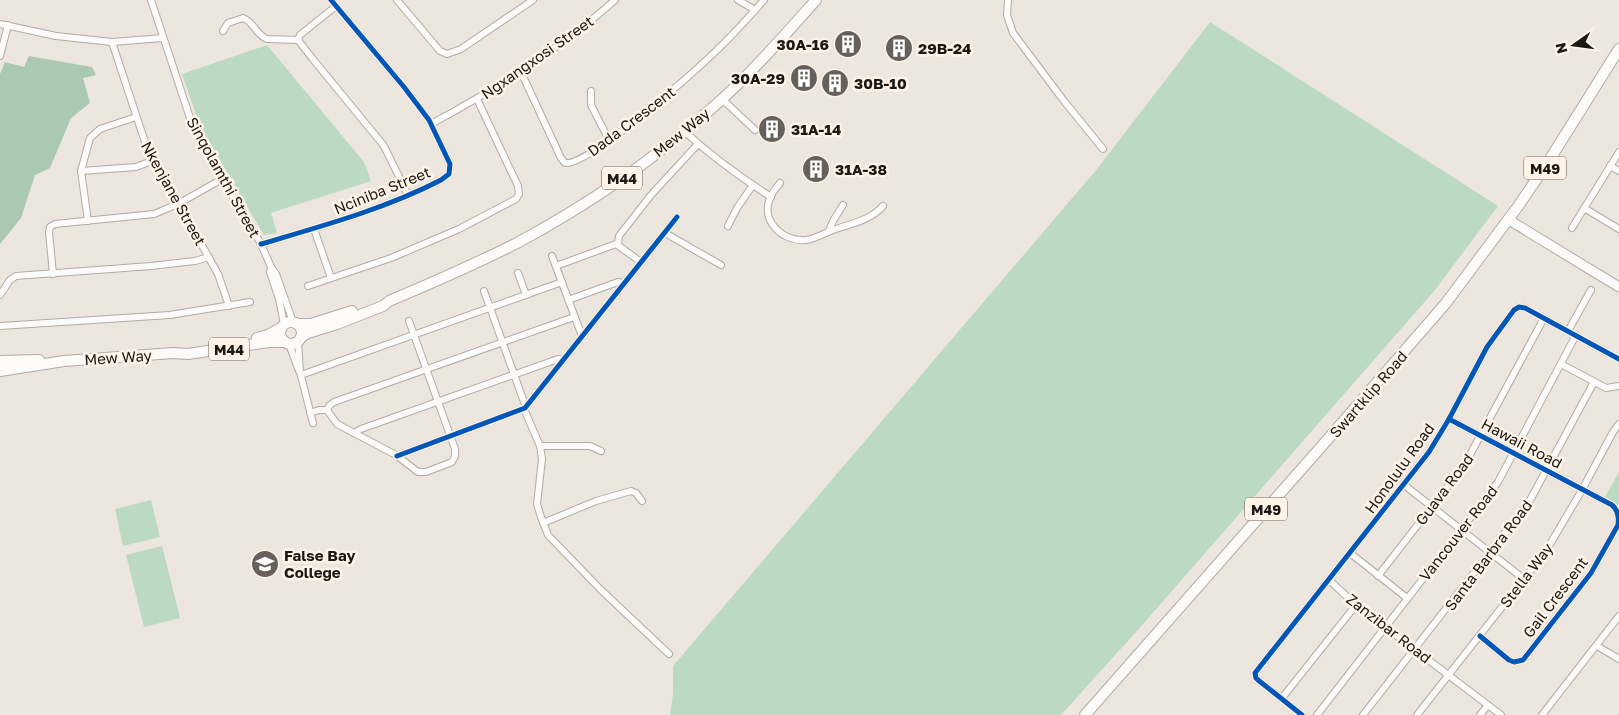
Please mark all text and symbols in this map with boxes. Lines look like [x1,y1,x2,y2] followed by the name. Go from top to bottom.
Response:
[477,12,597,102] street label: Ngxangxosi Street
[1549,20,1599,70] north arrow
[833,29,863,59] building icon: 30A-16
[884,33,914,63] building icon: 29B-24
[776,35,829,53] place label: 30A-16
[918,39,971,57] place label: 29B-24
[1551,41,1570,55] text: N
[789,63,819,93] building icon: 30A-29
[820,68,850,98] building icon: 30B-10
[731,69,785,87] place label: 30A-29
[854,74,907,92] place label: 30B-10
[584,82,678,160] street label: Dada Crescent
[649,103,713,160] street label: Mew Way
[183,114,265,240] street label: Sinqolamthi Street
[757,114,787,144] building icon: 31A-14
[791,120,841,138] place label: 31A-14
[138,138,210,248] street label: Nkenjane Street
[801,154,831,184] building icon: 31A-38
[1524,156,1566,180] road number: M49
[835,160,887,178] place label: 31A-38
[331,162,433,218] street label: Nciniba Street
[602,167,642,190] road number: M44
[209,338,249,360] road number: M44
[84,346,153,368] street label: Mew Way
[1325,347,1411,441] street label: Swartklip Road
[1479,414,1565,472] street label: Hawaii Road
[1360,419,1438,517] street label: Honolulu Road
[1411,450,1477,528] street label: Guava Road
[1415,482,1501,584] street label: Vancouver Road
[1441,496,1535,614] street label: Santa Barbra Road
[1245,498,1287,520] road number: M49
[1496,539,1556,611] street label: Stella Way
[284,546,355,581] place label: False Bay College
[250,549,280,579] school or university icon: False Bay College
[1519,553,1591,641] street label: Gail Crescent
[1343,589,1435,667] street label: Zanzibar Road

